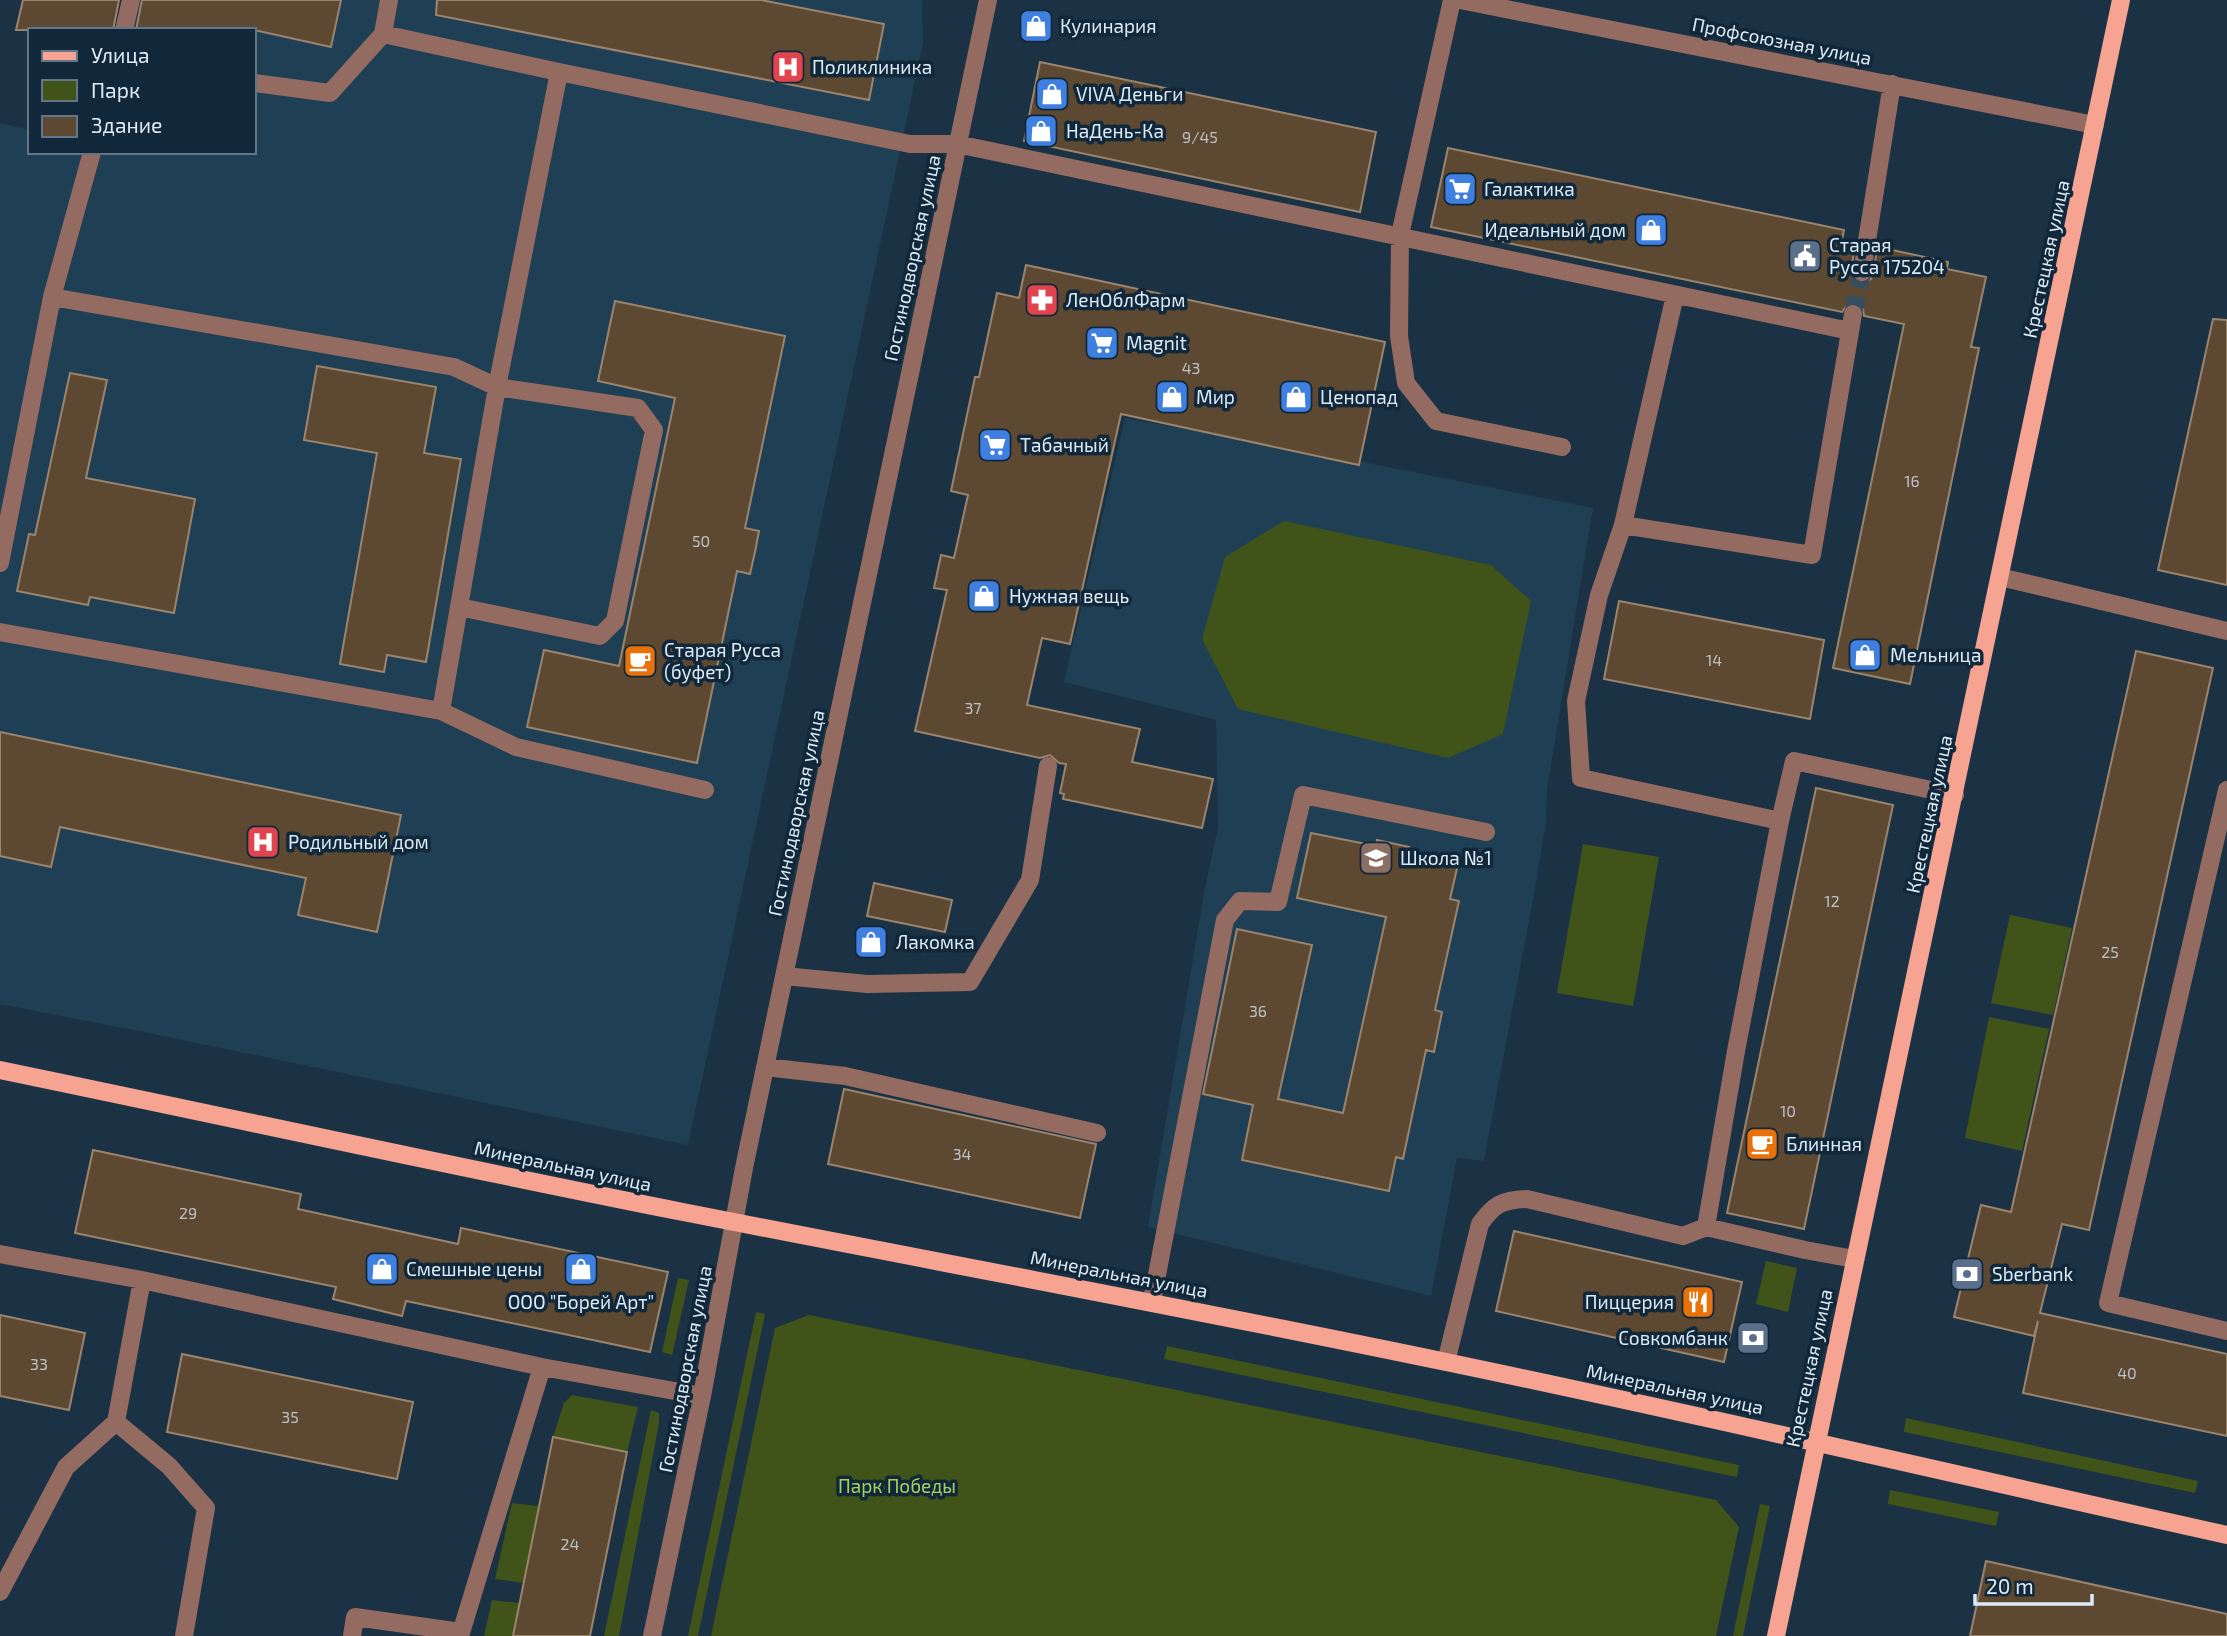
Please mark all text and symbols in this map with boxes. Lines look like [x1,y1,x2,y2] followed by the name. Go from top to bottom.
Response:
[1017,7,1055,45] shop icon: Кулинария
[1690,12,1874,70] street label: Профсоюзная улица
[1060,14,1157,38] place label: Кулинария
[28,28,256,154] legend
[91,42,150,67] text: Улица
[769,48,807,86] hospital icon: Поликлиника
[812,55,932,78] place label: Поликлиника
[1033,75,1071,113] shop icon: VIVA Деньги
[91,77,140,102] text: Парк
[1076,82,1183,105] place label: VIVA Деньги
[91,112,162,137] text: Здание
[1022,112,1060,150] shop icon: НаДень-Ка
[1066,119,1164,142] place label: НаДень-Ка
[1182,127,1218,146] house number: 9/45
[878,153,946,363] street label: Гостинодворская улица
[1441,170,1479,208] supermarket icon: Галактика
[1484,177,1575,200] place label: Галактика
[2018,178,2074,340] street label: Крестецкая улица
[1632,211,1670,249] shop icon: Идеальный дом
[1484,218,1626,241] place label: Идеальный дом
[1829,233,1945,279] place label: Старая Русса 175204
[1786,237,1824,275] public building icon: Старая Русса 175204
[1023,281,1061,319] pharmacy icon: ЛенОблФарм
[1066,288,1185,311] place label: ЛенОблФарм
[1083,324,1121,362] supermarket icon: Magnit
[1126,331,1187,354] place label: Magnit
[1182,358,1200,377] house number: 43
[1153,378,1191,416] shop icon: Мир
[1277,378,1315,416] shop icon: Ценопад
[1196,385,1235,408] place label: Мир
[1320,385,1398,408] place label: Ценопад
[976,426,1014,464] supermarket icon: Табачный
[1020,433,1109,456] place label: Табачный
[1904,471,1920,490] house number: 16
[692,531,710,550] house number: 50
[965,577,1003,615] shop icon: Нужная вещь
[1009,584,1129,608] place label: Нужная вещь
[1846,636,1884,674] shop icon: Мельница
[664,638,781,684] place label: Старая Русса (буфет)
[621,642,659,680] cafe icon: Старая Русса (буфет)
[1890,643,1981,666] place label: Мельница
[1706,650,1722,669] house number: 14
[964,698,982,717] house number: 37
[762,708,830,918] street label: Гостинодворская улица
[1901,733,1957,895] street label: Крестецкая улица
[244,823,282,861] hospital icon: Родильный дом
[288,830,429,853] place label: Родильный дом
[1357,839,1395,877] school or university icon: Школа №1
[1400,846,1492,869] place label: Школа №1
[1824,891,1840,910] house number: 12
[852,923,890,961] shop icon: Лакомка
[896,930,975,953] place label: Лакомка
[2101,942,2119,961] house number: 25
[1249,1001,1267,1020] house number: 36
[1780,1101,1796,1120] house number: 10
[1743,1125,1781,1163] cafe icon: Блинная
[1786,1132,1862,1155] place label: Блинная
[472,1136,654,1196] street label: Минеральная улица
[953,1144,972,1163] house number: 34
[179,1203,197,1222] house number: 29
[1028,1245,1210,1303] street label: Минеральная улица
[363,1250,401,1288] shop icon: Смешные цены
[562,1250,600,1288] shop icon: ООО "Борей Арт"
[1948,1255,1986,1293] bank icon: Sberbank
[406,1257,542,1280] place label: Смешные цены
[1992,1262,2074,1285] place label: Sberbank
[653,1263,717,1475] street label: Гостинодворская улица
[1679,1283,1717,1321] restaurant icon: Пиццерия
[1781,1287,1837,1449] street label: Крестецкая улица
[508,1290,654,1313] place label: ООО "Борей Арт"
[1585,1290,1674,1313] place label: Пиццерия
[1734,1319,1772,1357] bank icon: Совкомбанк
[1618,1326,1728,1349] place label: Совкомбанк
[30,1354,48,1373] house number: 33
[1584,1359,1766,1419] street label: Минеральная улица
[2117,1363,2137,1382] house number: 40
[281,1407,299,1426] house number: 35
[838,1474,956,1497] park label: Парк Победы
[561,1534,580,1553] house number: 24
[1975,1562,2092,1606] scale bar
[1986,1573,2034,1598] text: 20 m

